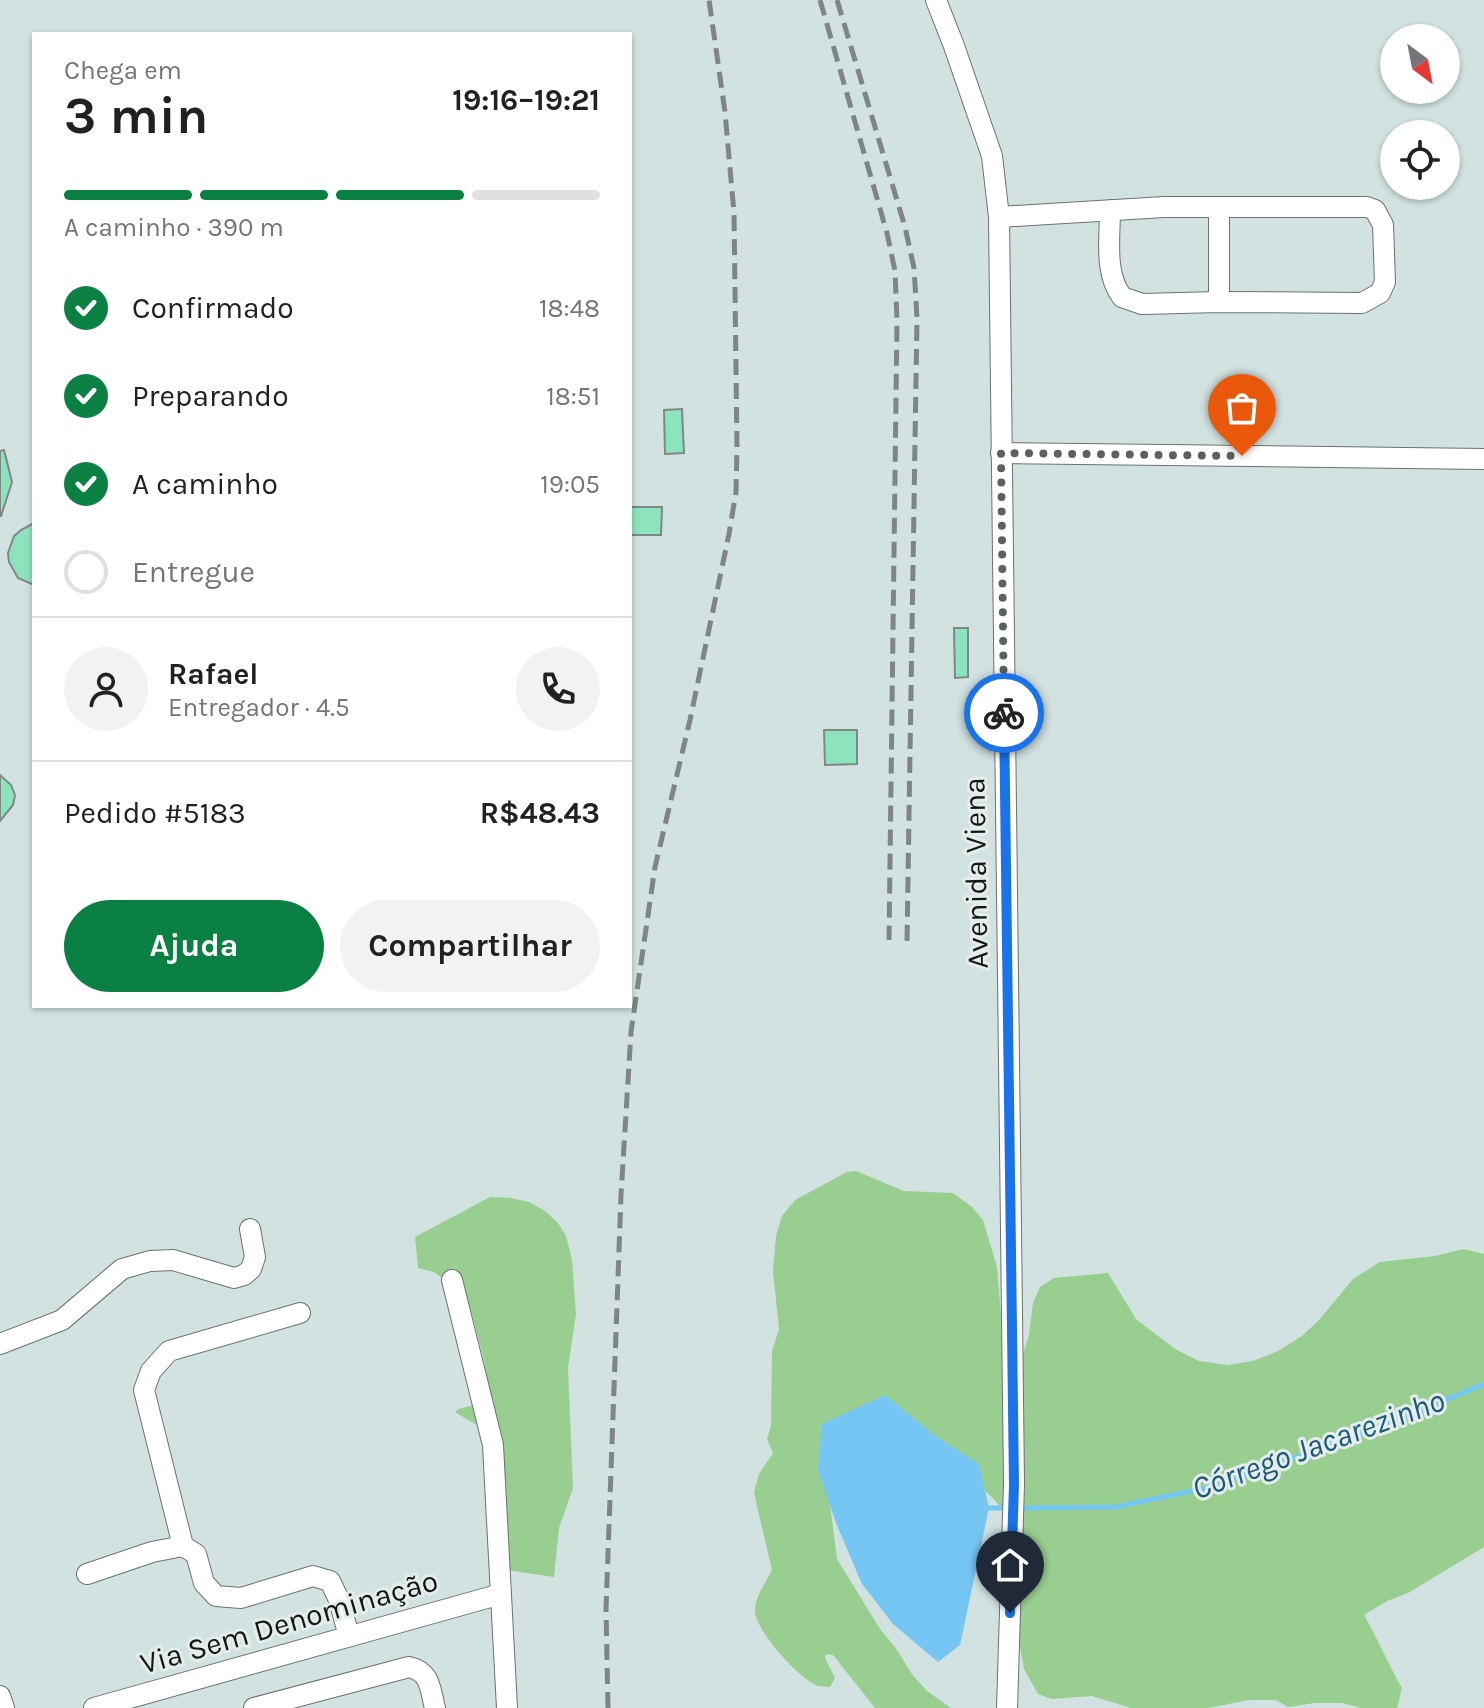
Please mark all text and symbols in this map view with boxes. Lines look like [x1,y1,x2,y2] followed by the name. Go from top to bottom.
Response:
[1380,24,1460,104] north arrow
[1380,24,1460,200] map controls
[64,55,182,86] text: Chega em
[452,82,600,118] text: 19:16–19:21
[64,85,208,146] text: 3 min
[1380,120,1460,200] button: locate
[64,212,284,243] text: A caminho · 390 m
[64,286,108,330] icon: check
[132,290,294,326] text: Confirmado
[539,293,600,324] text: 18:48
[64,374,108,418] icon: check
[1208,374,1276,456] pin
[132,378,289,414] text: Preparando
[546,381,600,412] text: 18:51
[1220,386,1264,430] icon: bag
[64,462,108,506] icon: check
[132,466,278,502] text: A caminho
[540,469,600,500] text: 19:05
[132,554,255,590] text: Entregue
[64,647,148,731] button: person
[516,647,600,731] button: phone
[168,656,258,692] text: Rafael
[964,673,1044,753] courier
[982,691,1026,735] icon: bike
[168,692,350,723] text: Entregador · 4.5
[956,777,996,969] street label: Avenida Viena
[64,795,246,831] text: Pedido #5183
[480,795,600,831] text: R$48.43
[64,900,324,992] button: Ajuda
[340,900,600,992] button: Compartilhar
[1187,1381,1450,1507] water label: Córrego Jacarezinho
[976,1531,1044,1613] pin
[988,1543,1032,1587] icon: home
[136,1562,442,1682] street label: Via Sem Denominação

